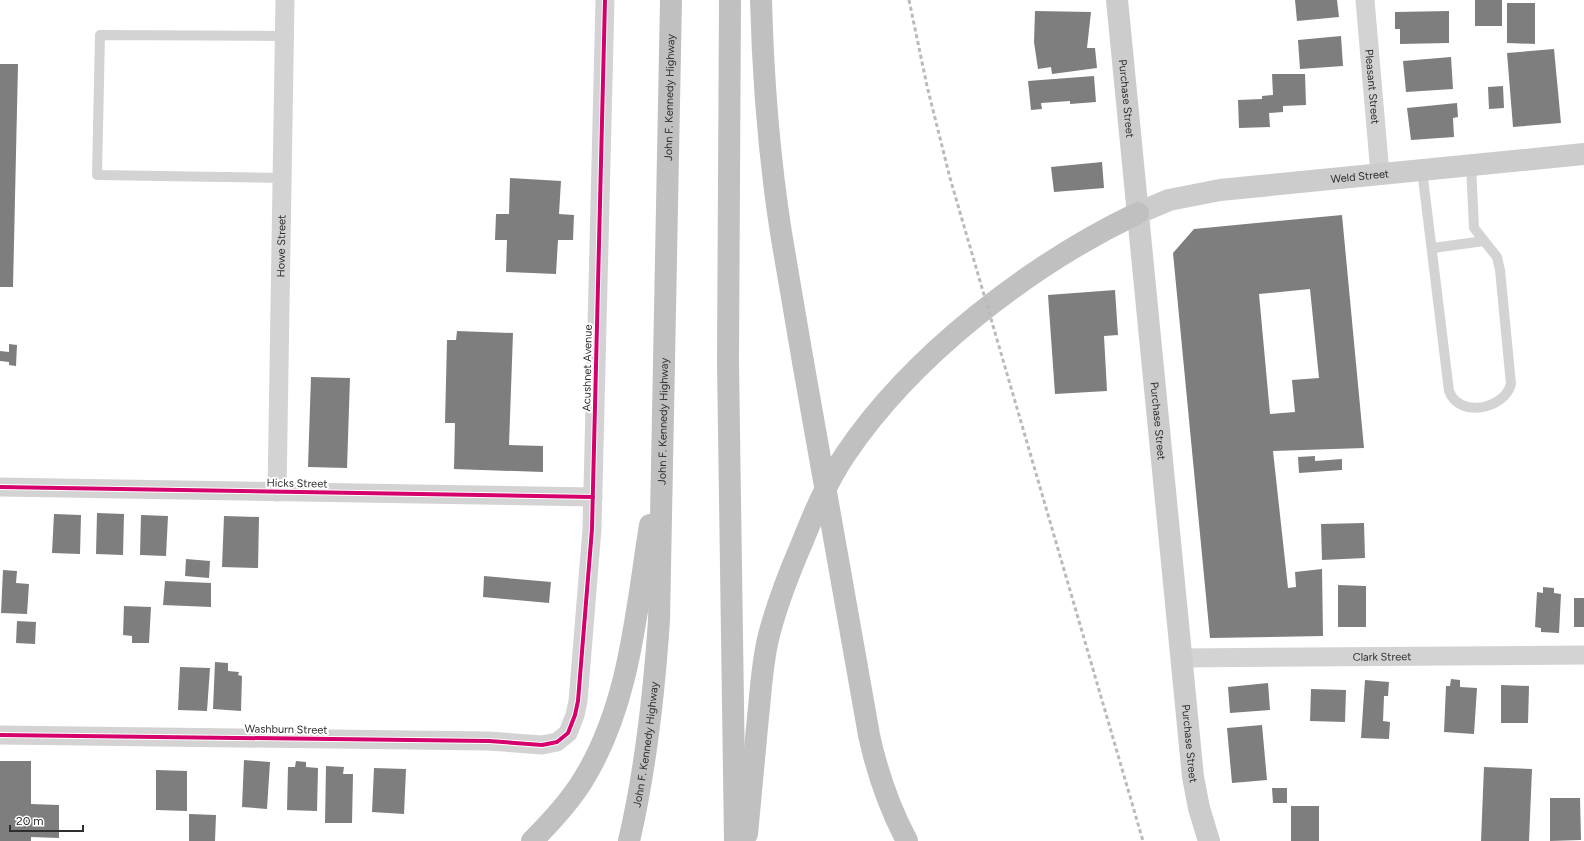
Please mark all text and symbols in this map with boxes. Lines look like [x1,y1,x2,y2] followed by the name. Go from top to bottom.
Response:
[662,33,677,161] street label: John F. Kennedy Highway
[1362,49,1382,125] street label: Pleasant Street
[1116,59,1136,138] street label: Purchase Street
[1330,167,1390,186] street label: Weld Street
[274,215,289,277] street label: Howe Street
[580,324,595,412] street label: Acushnet Avenue
[656,357,671,485] street label: John F. Kennedy Highway
[1147,381,1168,461] street label: Purchase Street
[267,476,327,491] street label: Hicks Street
[1353,650,1411,664] street label: Clark Street
[630,681,661,809] street label: John F. Kennedy Highway
[1179,704,1200,784] street label: Purchase Street
[244,722,328,737] street label: Washburn Street
[10,807,83,833] scale bar
[16,814,44,828] text: 20 m

